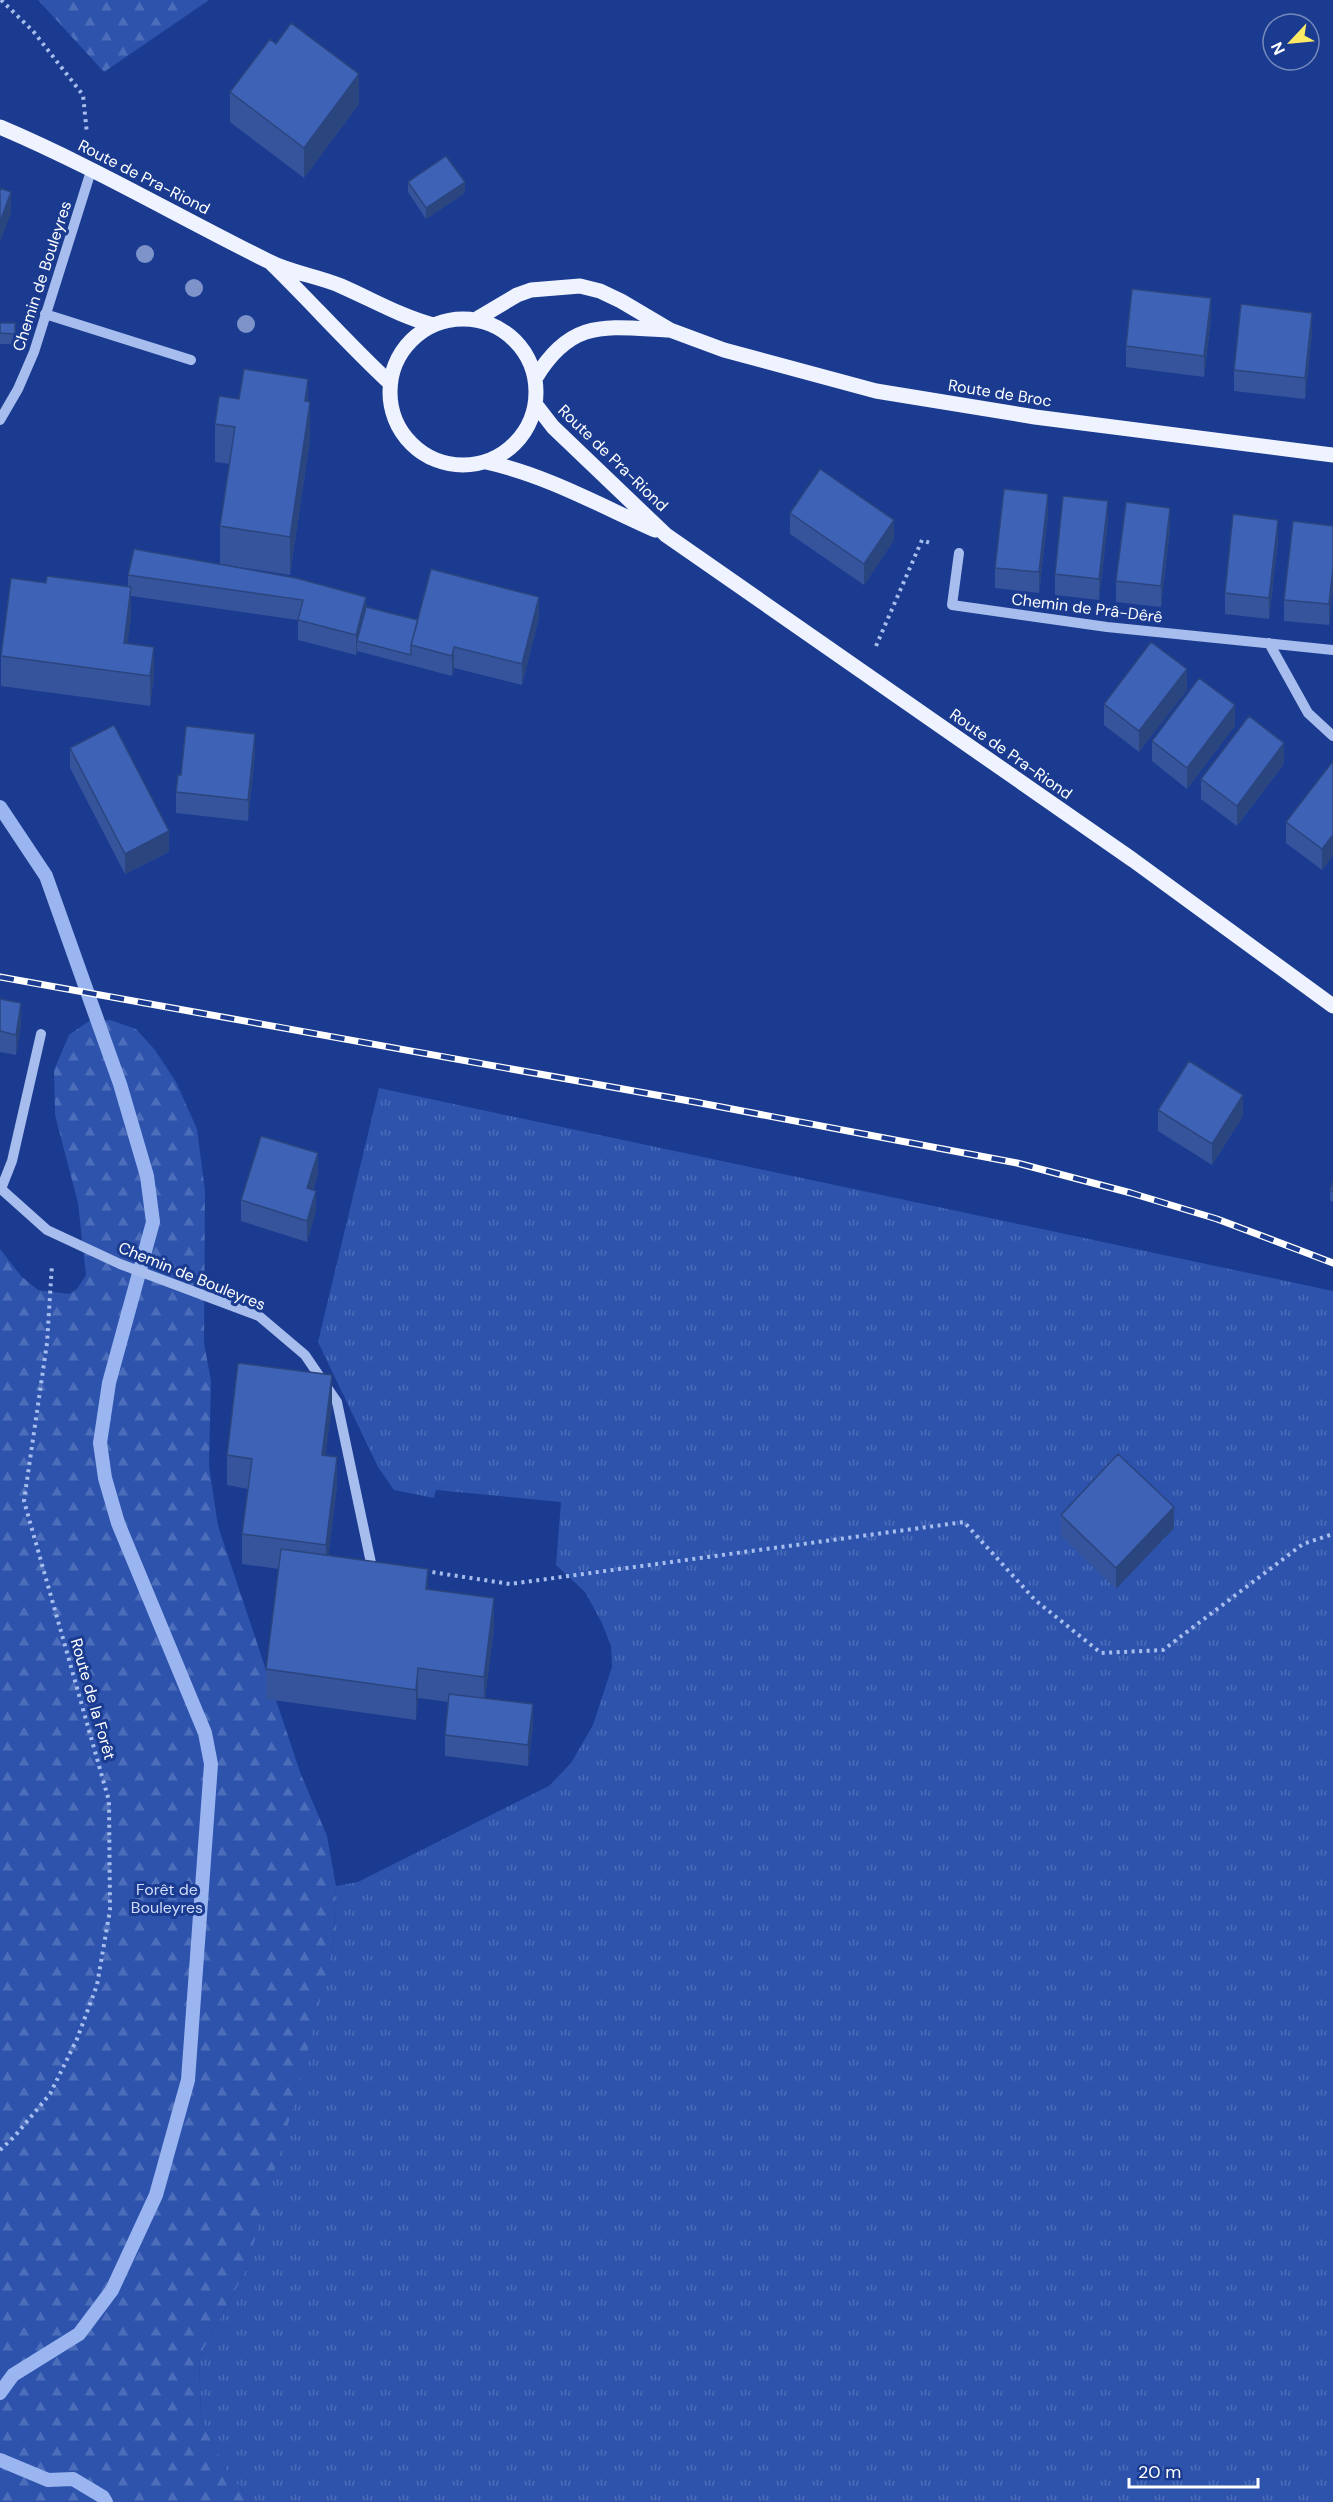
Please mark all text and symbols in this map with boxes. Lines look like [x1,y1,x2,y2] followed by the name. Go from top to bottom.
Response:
[1261,12,1321,72] north arrow
[1266,39,1290,58] text: N
[75,135,213,219] street label: Route de Pra-Riond
[8,198,76,354] street label: Chemin de Bouleyres
[947,374,1053,412] street label: Route de Broc
[554,400,672,516] street label: Route de Pra-Riond
[1010,588,1164,628] street label: Chemin de Prâ-Dêrê
[946,704,1076,804] street label: Route de Pra-Riond
[115,1237,269,1315] street label: Chemin de Bouleyres
[66,1636,120,1762] street label: Route de la Forêt
[131,1879,203,1918] park label: Forêt de Bouleyres
[1129,2451,1258,2489] scale bar
[1138,2460,1181,2484] text: 20 m

